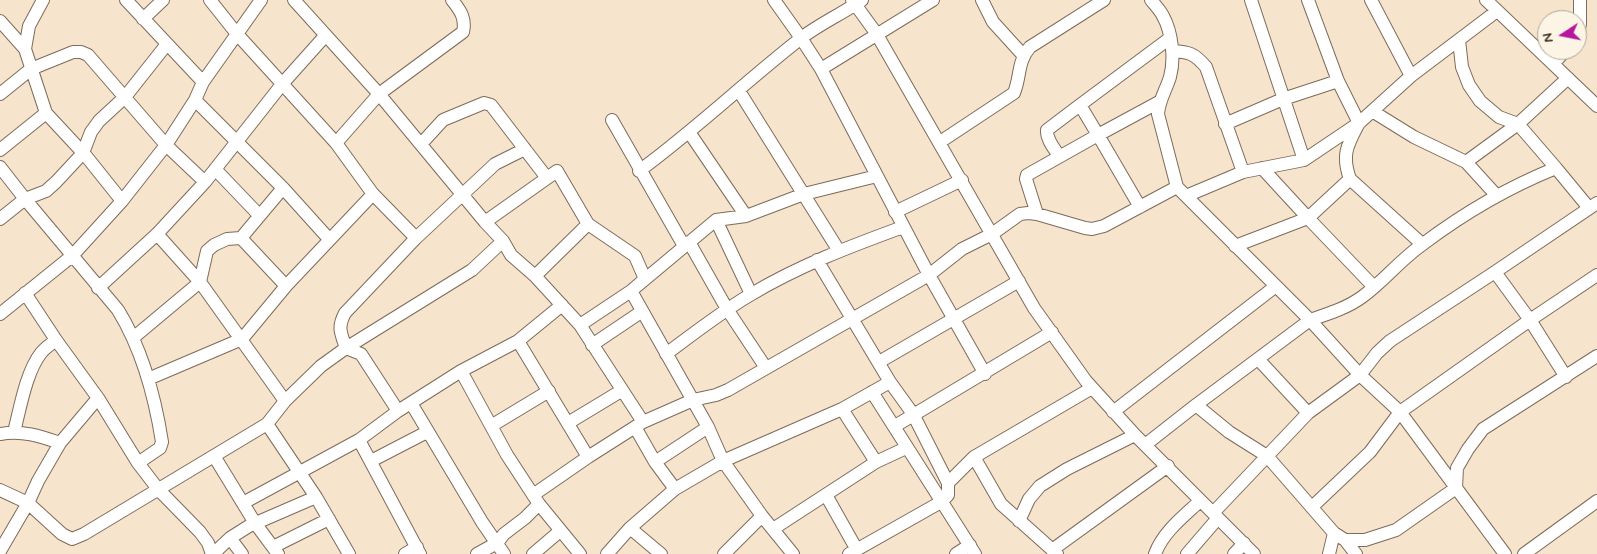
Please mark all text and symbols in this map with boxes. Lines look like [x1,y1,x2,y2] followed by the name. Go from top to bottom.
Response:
[1537,10,1587,60] north arrow
[1539,31,1558,44] text: N

